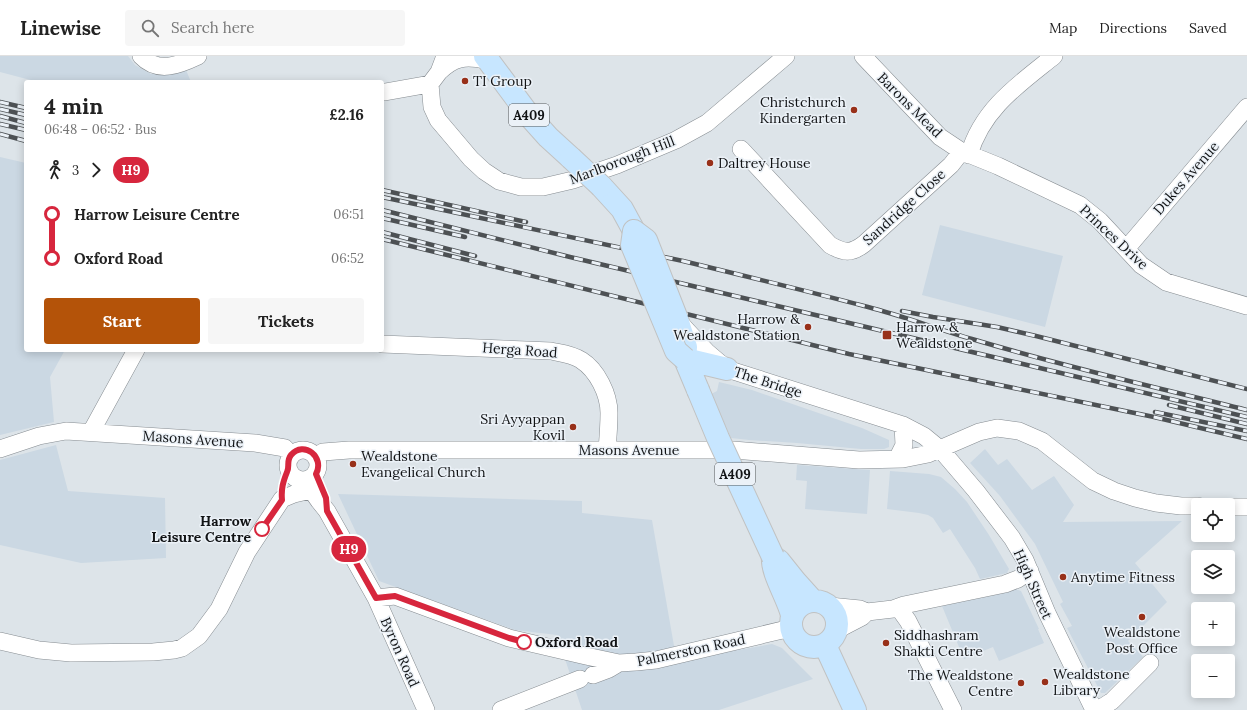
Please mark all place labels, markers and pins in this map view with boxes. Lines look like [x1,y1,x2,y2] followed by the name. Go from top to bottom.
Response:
[473,72,532,90] place label: TI Group
[460,76,470,86] marker: TI Group
[759,93,846,127] place label: Christchurch Kindergarten
[849,105,859,115] marker: Christchurch Kindergarten
[718,154,811,172] place label: Daltrey House
[705,158,715,168] marker: Daltrey House
[673,310,801,344] place label: Harrow & Wealdstone Station
[896,318,973,352] place label: Harrow & Wealdstone
[803,322,813,332] marker: Harrow & Wealdstone Station
[881,329,893,341] marker: Harrow & Wealdstone
[480,410,565,444] place label: Sri Ayyappan Kovil
[568,422,578,432] marker: Sri Ayyappan Kovil
[361,447,486,481] place label: Wealdstone Evangelical Church
[348,459,358,469] marker: Wealdstone Evangelical Church
[151,512,252,546] place label: Harrow Leisure Centre
[254,521,270,537] marker: Harrow Leisure Centre
[1070,568,1175,586] place label: Anytime Fitness
[1058,572,1068,582] marker: Anytime Fitness
[1137,612,1147,622] marker: Wealdstone Post Office
[1104,623,1181,657] place label: Wealdstone Post Office
[894,626,983,660] place label: Siddhashram Shakti Centre
[535,633,618,651] place label: Oxford Road
[516,634,532,650] marker: Oxford Road
[881,638,891,648] marker: Siddhashram Shakti Centre
[1053,665,1130,699] place label: Wealdstone Library
[908,666,1013,700] place label: The Wealdstone Centre
[1040,677,1050,687] marker: Wealdstone Library
[1016,678,1026,688] marker: The Wealdstone Centre

